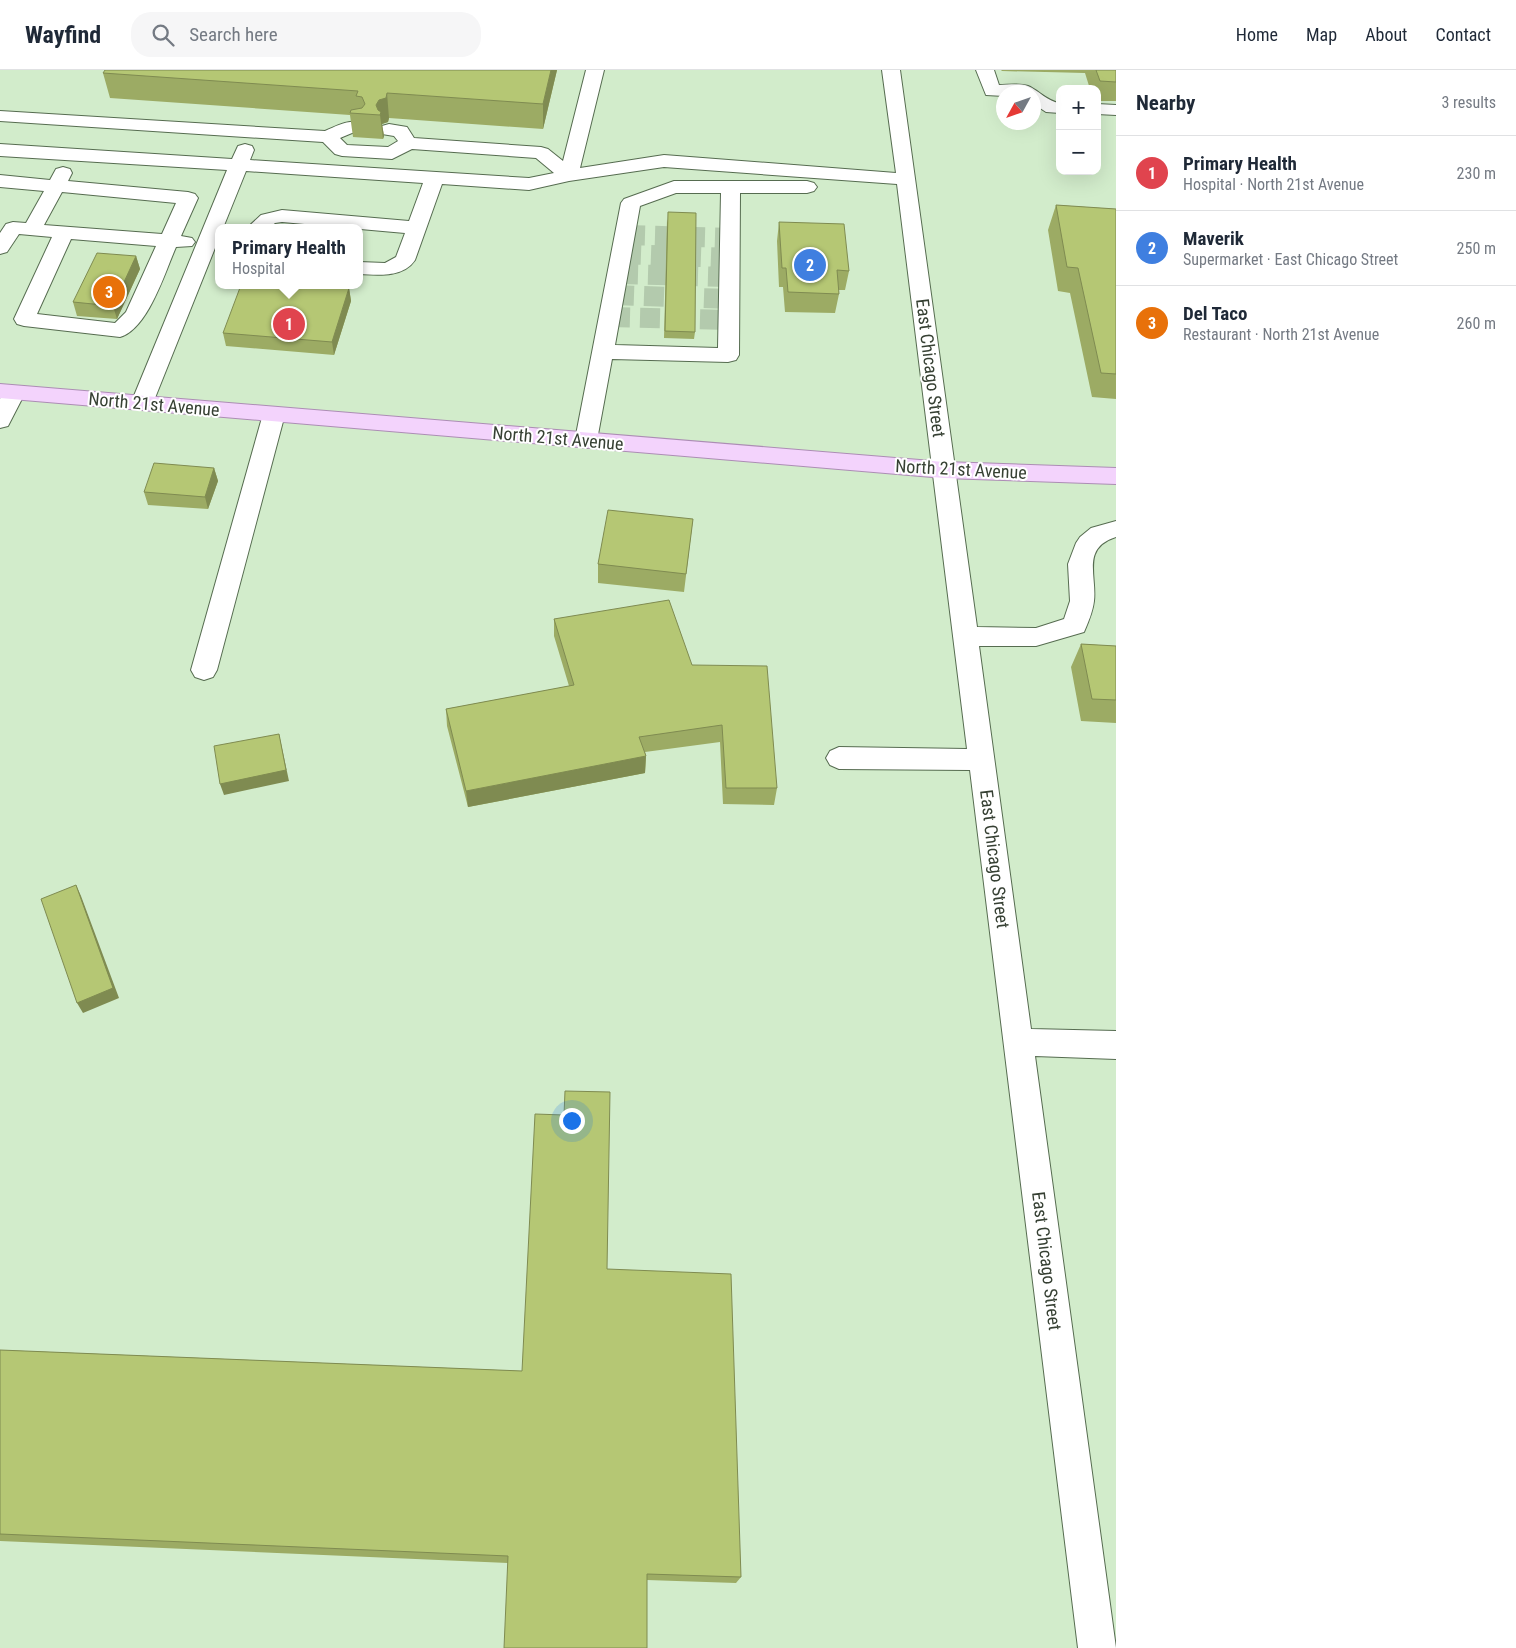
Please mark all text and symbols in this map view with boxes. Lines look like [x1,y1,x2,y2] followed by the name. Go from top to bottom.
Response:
[131,12,481,57] search box
[25,21,101,49] text: Wayfind
[149,21,177,49] icon: search
[189,23,278,46] text: Search here
[1236,24,1278,45] text: Home
[1306,24,1337,45] text: Map
[1365,24,1407,45] text: About
[1435,24,1491,45] text: Contact
[996,85,1041,130] north arrow
[1056,85,1101,175] map controls
[1056,85,1101,130] button: +
[1136,91,1195,115] text: Nearby
[1441,93,1496,112] text: 3 results
[1056,130,1101,175] button: −
[1183,152,1297,175] text: Primary Health
[1148,164,1156,183] text: 1
[1457,164,1496,183] text: 230 m
[1183,175,1364,194] text: Hospital · North 21st Avenue
[215,224,363,289] popup
[1183,227,1244,250] text: Maverik
[232,236,346,259] text: Primary Health
[1148,239,1156,258] text: 2
[1457,239,1496,258] text: 250 m
[794,246,826,284] pin: 2
[1183,250,1398,269] text: Supermarket · East Chicago Street
[232,259,285,278] text: Hospital
[93,273,125,311] pin: 3
[912,298,950,438] street label: East Chicago Street
[1183,302,1247,325] text: Del Taco
[273,305,305,343] pin: 1
[1148,314,1156,333] text: 3
[1457,314,1496,333] text: 260 m
[1183,325,1379,344] text: Restaurant · North 21st Avenue
[88,388,220,420] street label: North 21st Avenue
[492,422,624,454] street label: North 21st Avenue
[895,455,1027,483] street label: North 21st Avenue
[976,789,1014,929] street label: East Chicago Street
[559,1108,585,1134] your location
[1028,1191,1066,1331] street label: East Chicago Street

